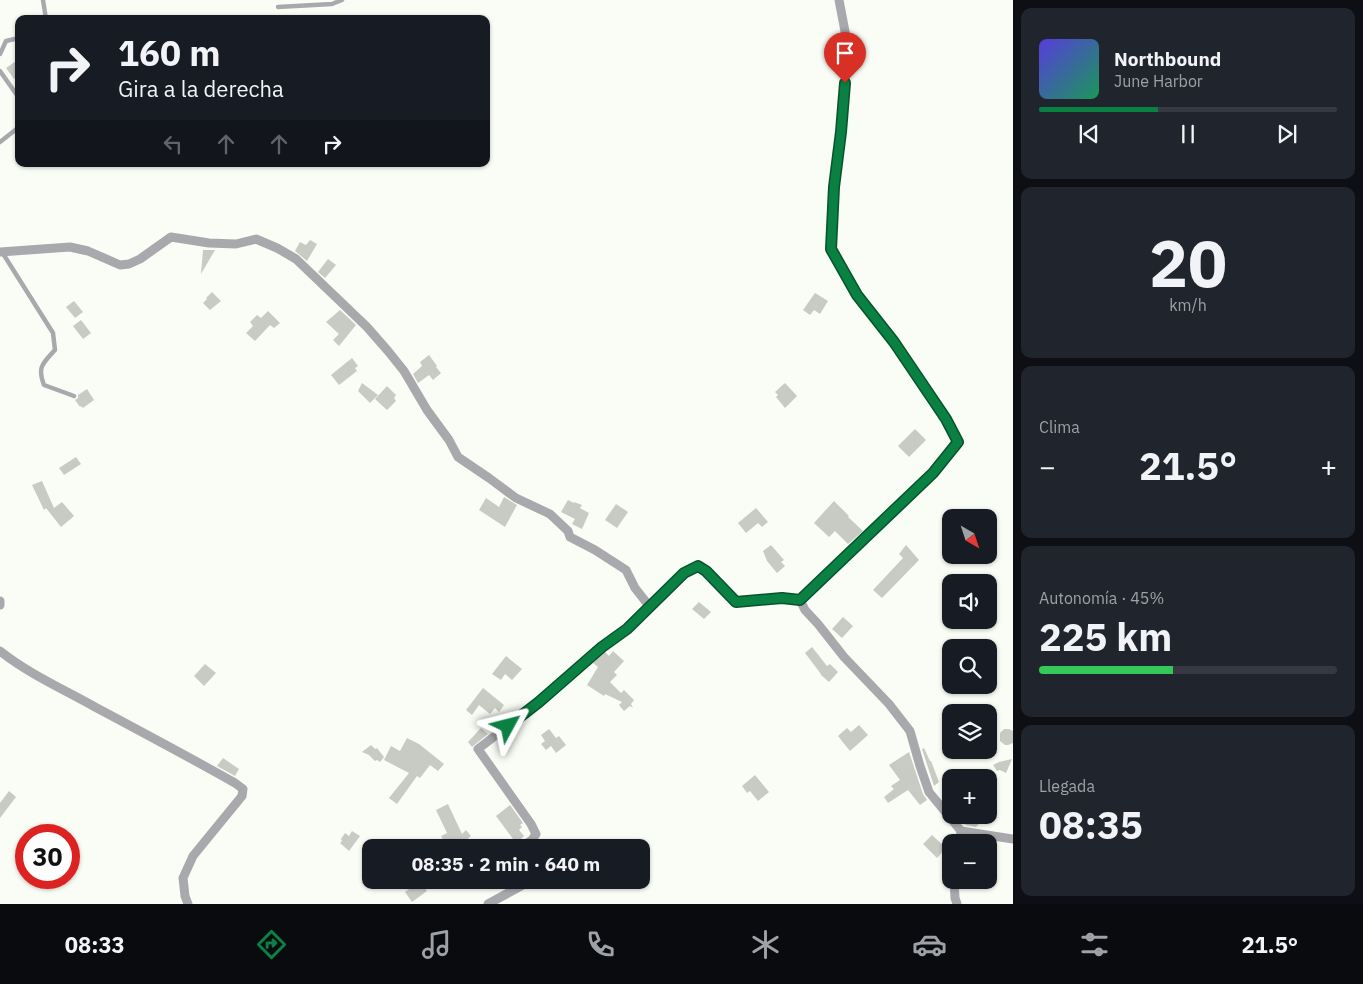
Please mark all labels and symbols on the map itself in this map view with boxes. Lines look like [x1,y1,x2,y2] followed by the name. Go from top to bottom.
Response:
[824,32,866,83] pin
[942,509,998,564] north arrow
[481,699,533,751] position arrow
[15,824,80,889] speed limit sign: 30

